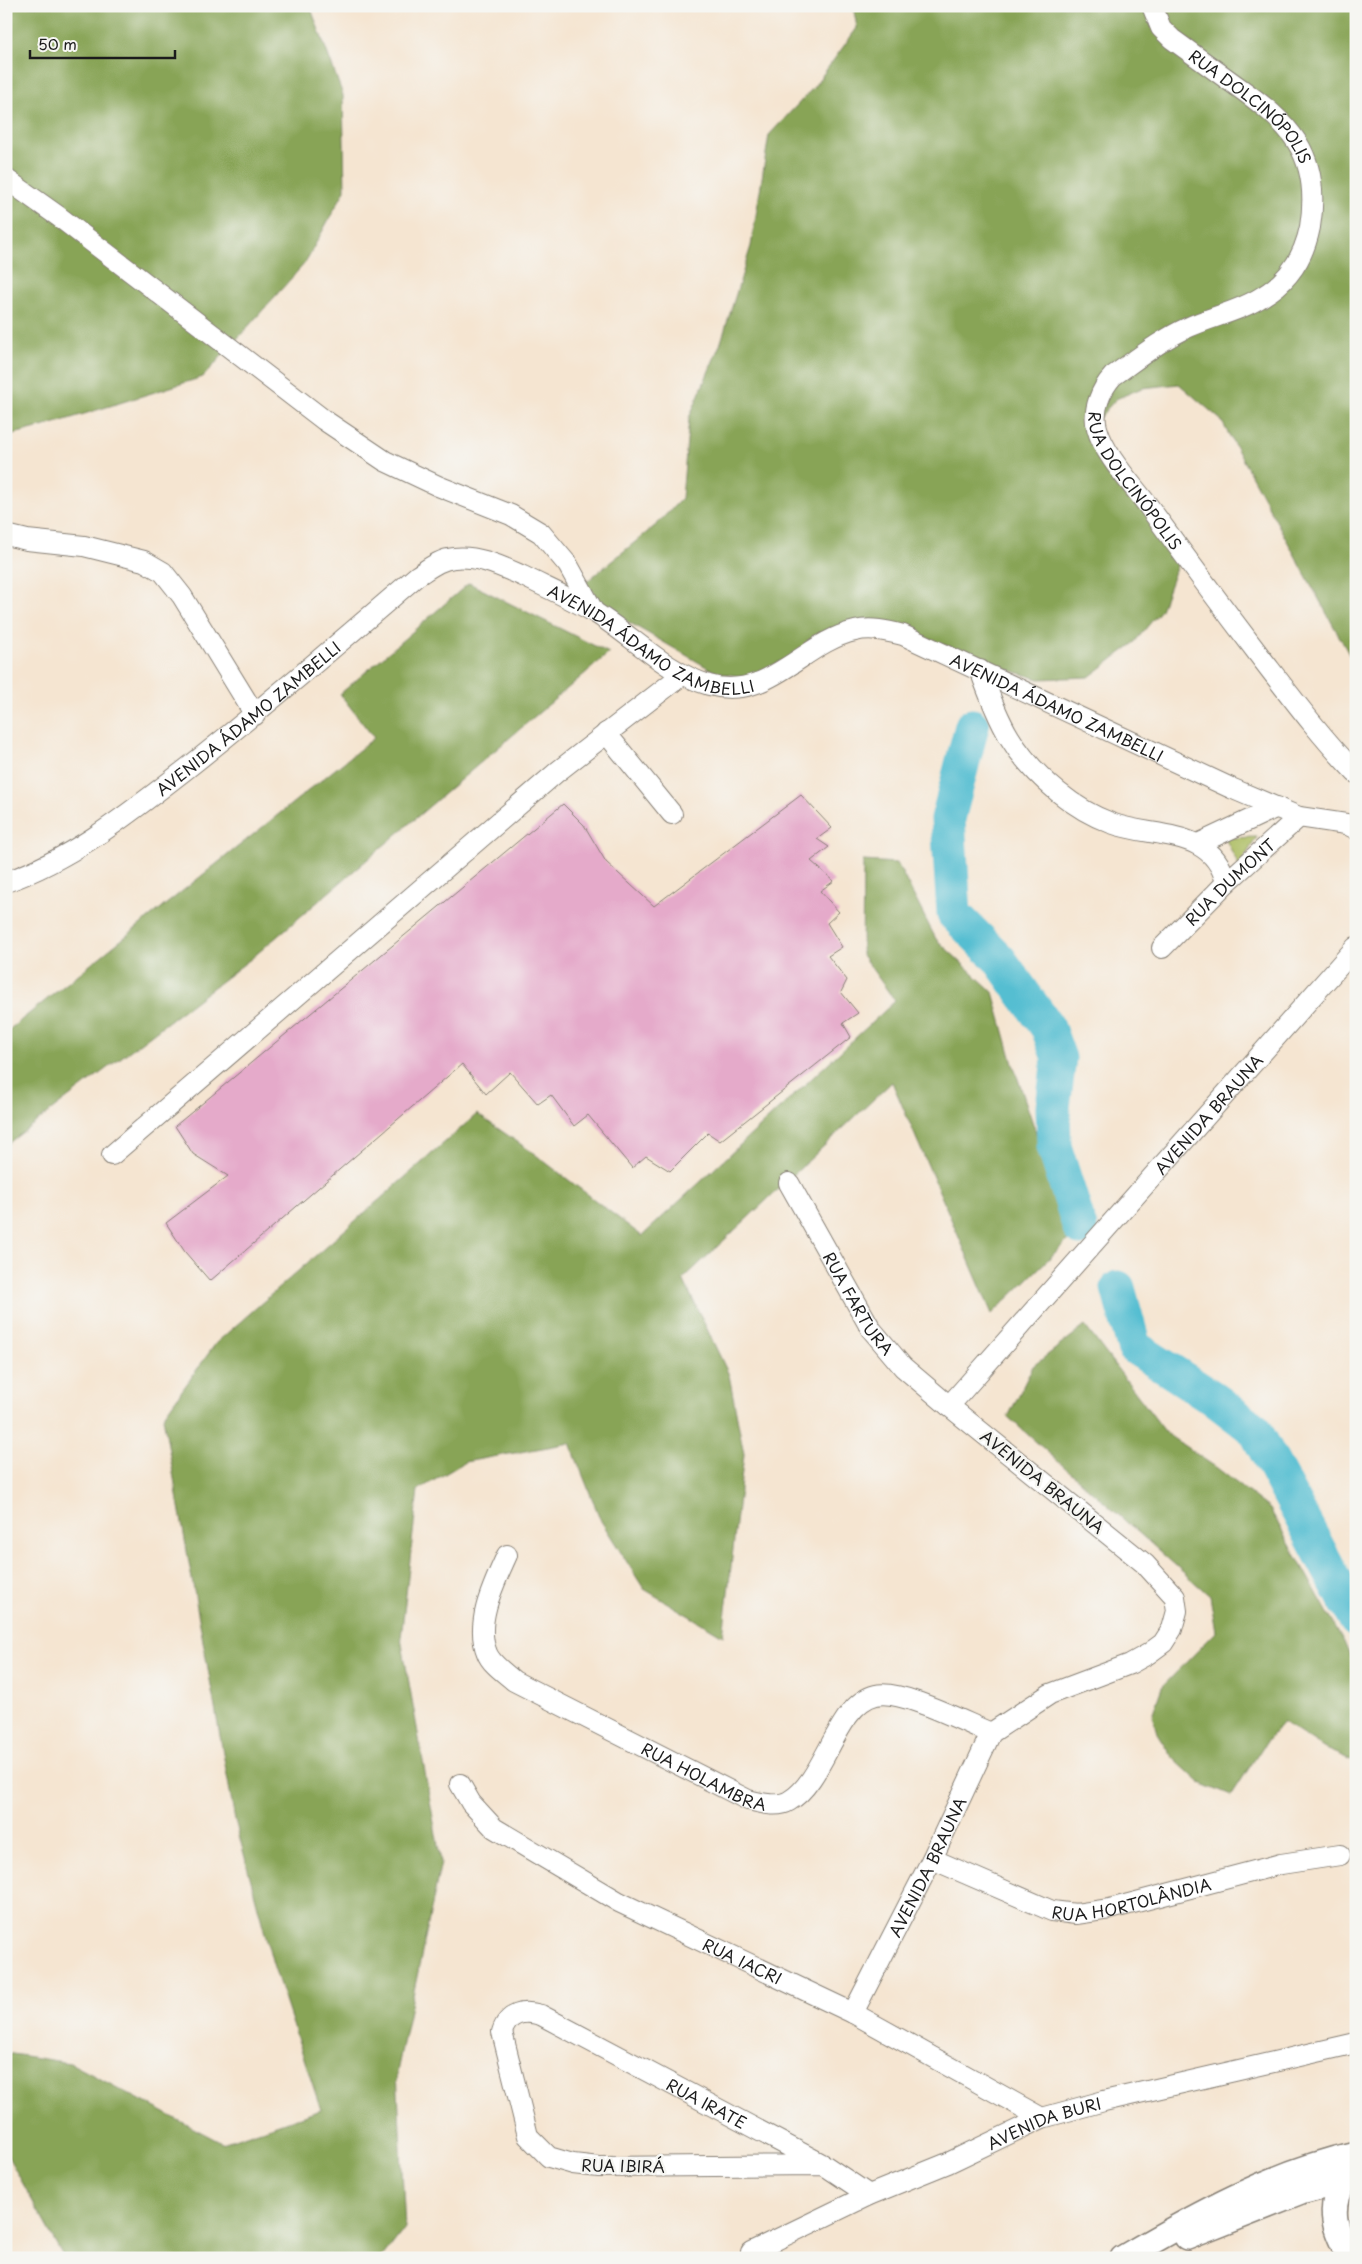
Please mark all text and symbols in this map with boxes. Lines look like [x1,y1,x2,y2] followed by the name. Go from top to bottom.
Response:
[30,28,175,60] scale bar
[38,32,77,55] text: 50 m
[1184,43,1318,167] street label: RUA DOLCINÓPOLIS
[1084,411,1188,554] street label: RUA DOLCINÓPOLIS
[544,578,757,700] street label: AVENIDA ÁDAMO ZAMBELLI
[150,635,346,801] street label: AVENIDA ÁDAMO ZAMBELLI
[947,647,1168,767] street label: AVENIDA ÁDAMO ZAMBELLI
[1179,832,1280,930] street label: RUA DUMONT
[1148,1048,1268,1179] street label: AVENIDA BRAUNA
[818,1247,900,1360] street label: RUA FARTURA
[976,1423,1110,1539] street label: AVENIDA BRAUNA
[638,1736,768,1816] street label: RUA HOLAMBRA
[882,1793,972,1941] street label: AVENIDA BRAUNA
[1050,1871,1214,1926] street label: RUA HORTOLÂNDIA
[699,1932,786,1990] street label: RUA IACRI
[662,2072,751,2134] street label: RUA IRATE
[983,2090,1104,2155] street label: AVENIDA BURI
[581,2152,665,2178] street label: RUA IBIRÁ

